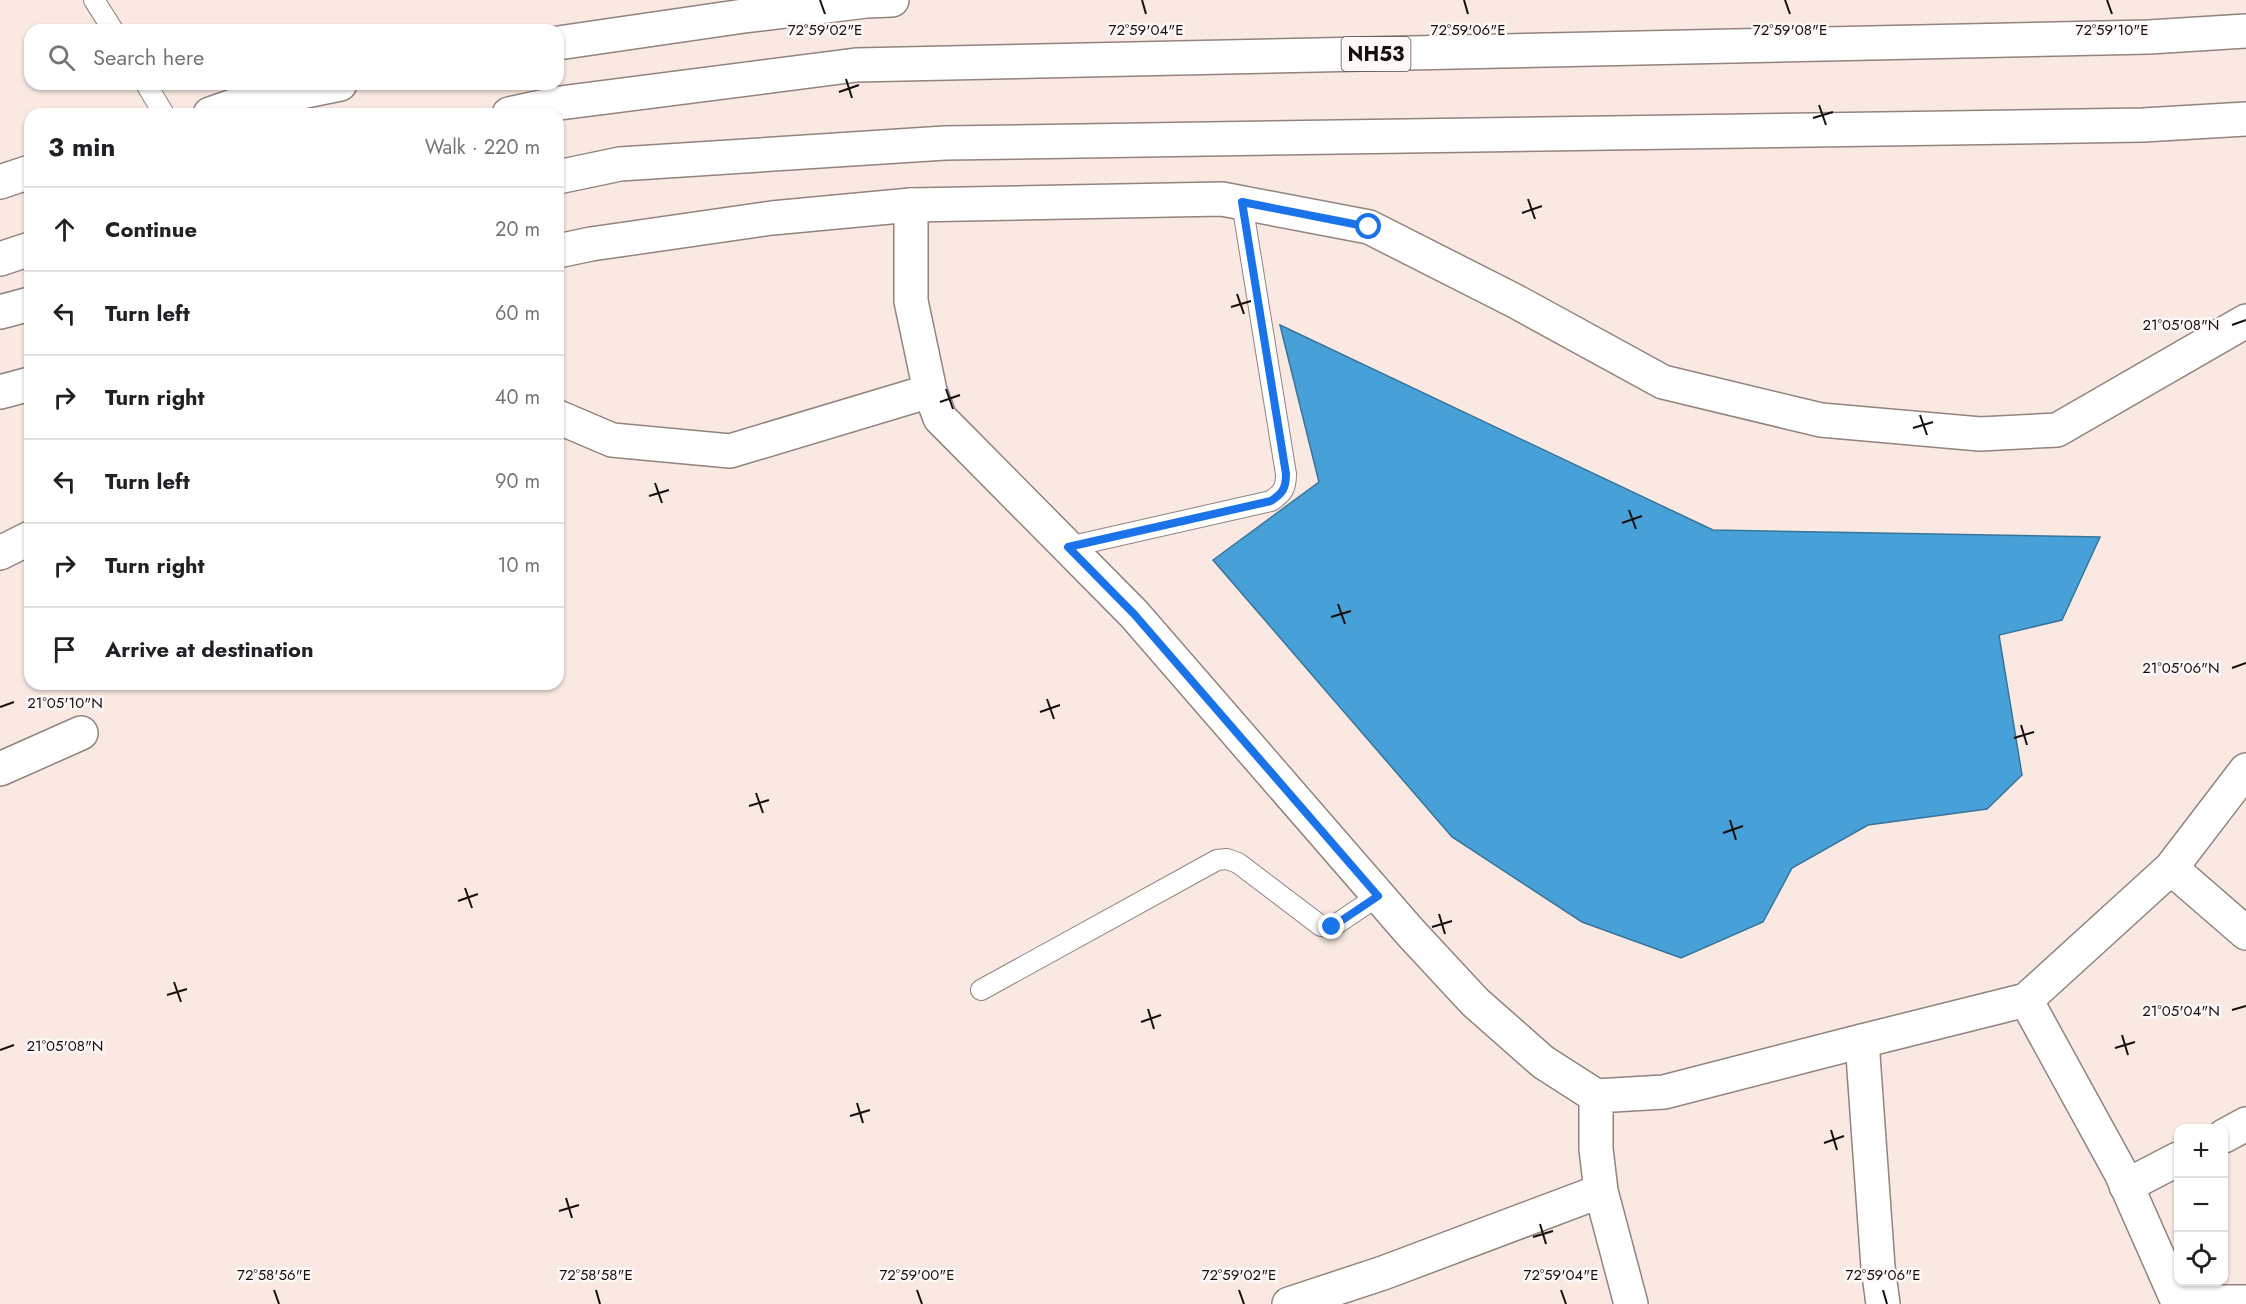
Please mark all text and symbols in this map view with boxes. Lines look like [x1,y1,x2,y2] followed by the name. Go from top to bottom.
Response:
[788,19,862,41] text: 72°59'02"E
[1109,19,1183,41] text: 72°59'04"E
[1431,19,1505,41] text: 72°59'06"E
[1753,19,1827,41] text: 72°59'08"E
[2076,19,2148,41] text: 72°59'10"E
[24,24,564,90] search box
[1342,37,1410,71] road number: NH53
[45,41,78,74] icon: search
[93,41,204,73] text: Search here
[48,128,115,166] text: 3 min
[425,133,540,162] text: Walk · 220 m
[48,213,81,246] icon: ahead
[105,213,197,245] text: Continue
[1355,213,1381,239] route start
[495,215,540,244] text: 20 m
[48,297,81,330] icon: left
[105,297,190,329] text: Turn left
[495,299,540,328] text: 60 m
[2143,314,2219,336] text: 21°05'08"N
[48,381,81,414] icon: right
[105,381,205,413] text: Turn right
[495,383,540,412] text: 40 m
[48,465,81,498] icon: left
[105,465,190,497] text: Turn left
[495,467,540,496] text: 90 m
[48,549,81,582] icon: right
[105,549,205,581] text: Turn right
[497,551,540,580] text: 10 m
[48,633,81,666] icon: arrive
[105,633,314,665] text: Arrive at destination
[2142,657,2220,679] text: 21°05'06"N
[27,692,103,714] text: 21°05'10"N
[1318,913,1344,939] route end
[2142,1000,2220,1022] text: 21°05'04"N
[27,1035,103,1057] text: 21°05'08"N
[2174,1124,2228,1286] map controls
[2174,1124,2228,1178] button: +
[2174,1178,2228,1232] button: −
[2174,1232,2228,1286] button: locate
[237,1264,311,1286] text: 72°58'56"E
[559,1264,633,1286] text: 72°58'58"E
[879,1264,955,1286] text: 72°59'00"E
[1202,1264,1276,1286] text: 72°59'02"E
[1524,1264,1598,1286] text: 72°59'04"E
[1846,1264,1920,1286] text: 72°59'06"E

